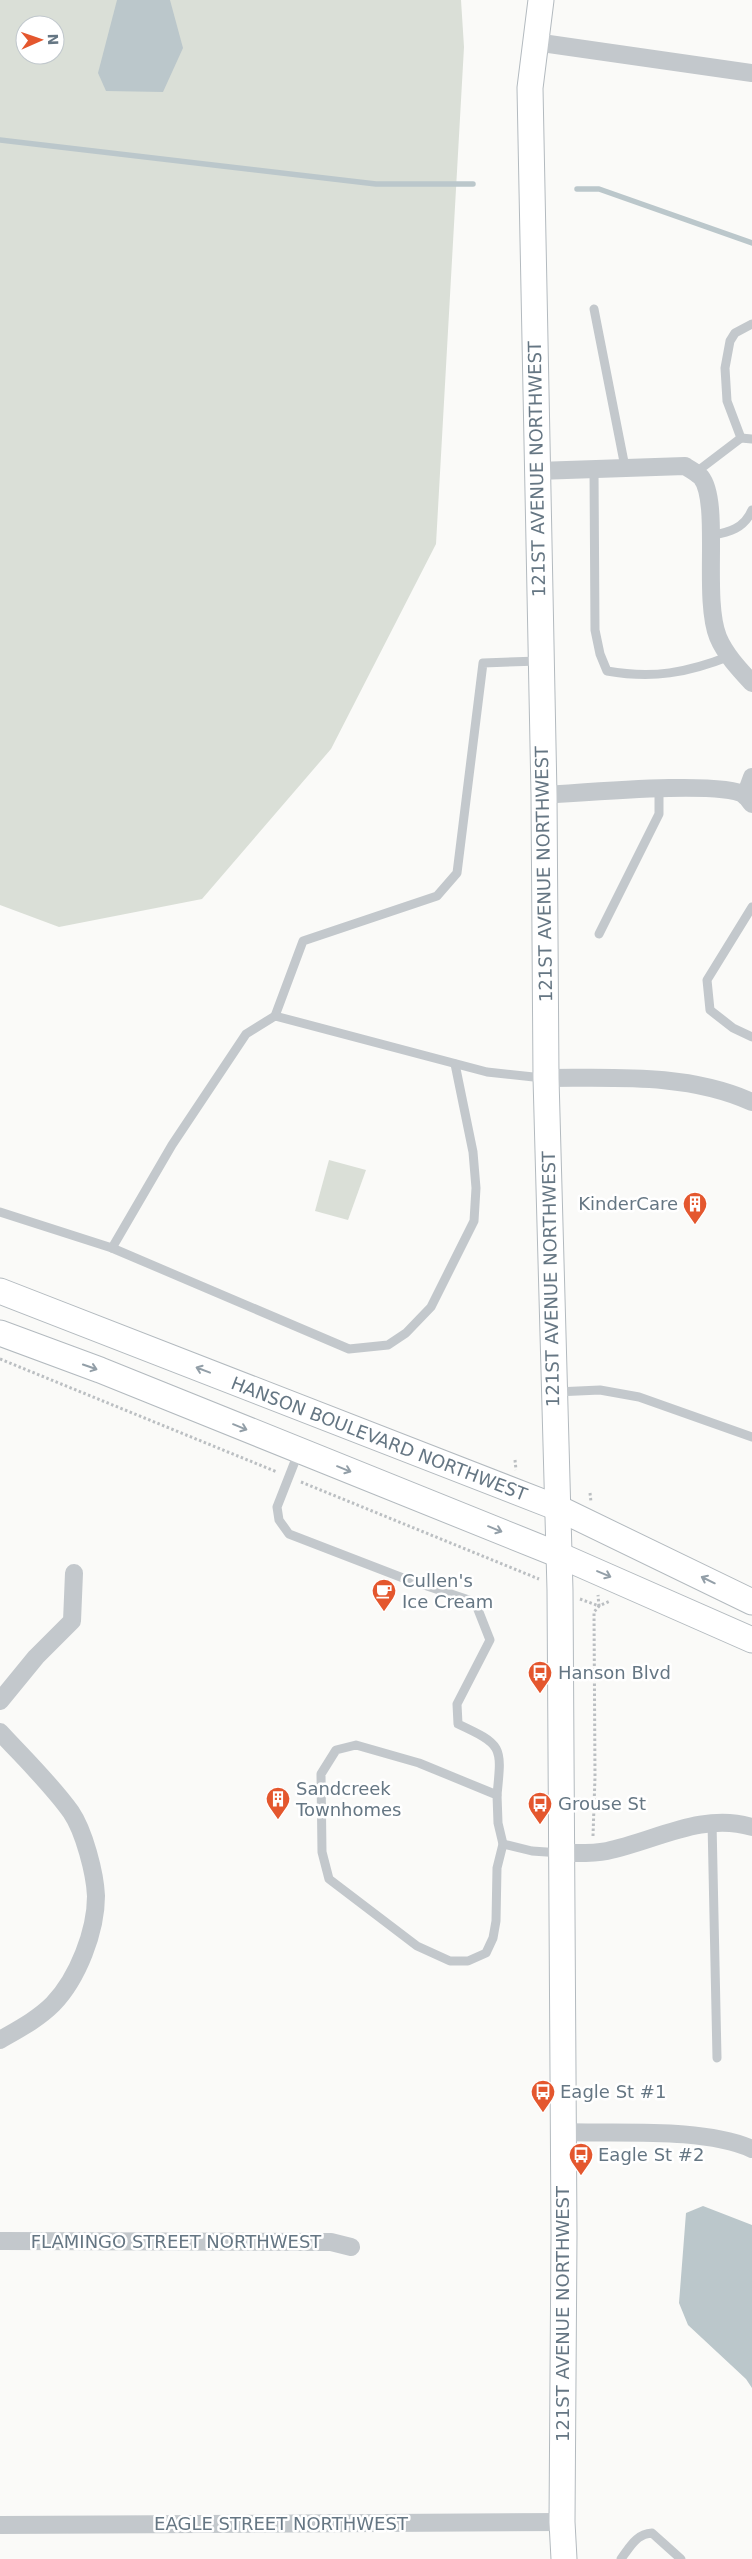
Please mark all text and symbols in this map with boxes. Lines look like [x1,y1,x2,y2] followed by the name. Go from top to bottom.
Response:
[15,15,65,65] north arrow
[45,33,61,46] text: N
[524,340,549,597] street label: 121ST AVENUE NORTHWEST
[531,745,556,1002] street label: 121ST AVENUE NORTHWEST
[538,1150,563,1407] street label: 121ST AVENUE NORTHWEST
[682,1191,708,1225] building icon: KinderCare
[578,1193,678,1214] place label: KinderCare
[82,1363,97,1372] one-way arrow
[195,1365,211,1374] one-way arrow
[228,1372,531,1505] street label: HANSON BOULEVARD NORTHWEST
[232,1423,247,1432] one-way arrow
[336,1465,351,1474] one-way arrow
[487,1525,502,1534] one-way arrow
[596,1569,611,1579] one-way arrow
[402,1570,493,1612] place label: Cullen's Ice Cream
[701,1575,716,1584] one-way arrow
[371,1578,397,1612] cafe icon: Cullen's Ice Cream
[527,1660,553,1694] bus stop icon: Hanson Blvd
[558,1662,671,1683] place label: Hanson Blvd
[295,1778,402,1820] place label: Sandcreek Townhomes
[265,1786,291,1820] building icon: Sandcreek Townhomes
[527,1791,553,1825] bus stop icon: Grouse St
[558,1793,646,1814] place label: Grouse St
[530,2079,556,2113] bus stop icon: Eagle St #1
[560,2081,666,2102] place label: Eagle St #1
[568,2142,594,2176] bus stop icon: Eagle St #2
[598,2144,704,2165] place label: Eagle St #2
[552,2185,573,2442] street label: 121ST AVENUE NORTHWEST
[31,2231,322,2252] street label: FLAMINGO STREET NORTHWEST
[154,2513,409,2534] street label: EAGLE STREET NORTHWEST

